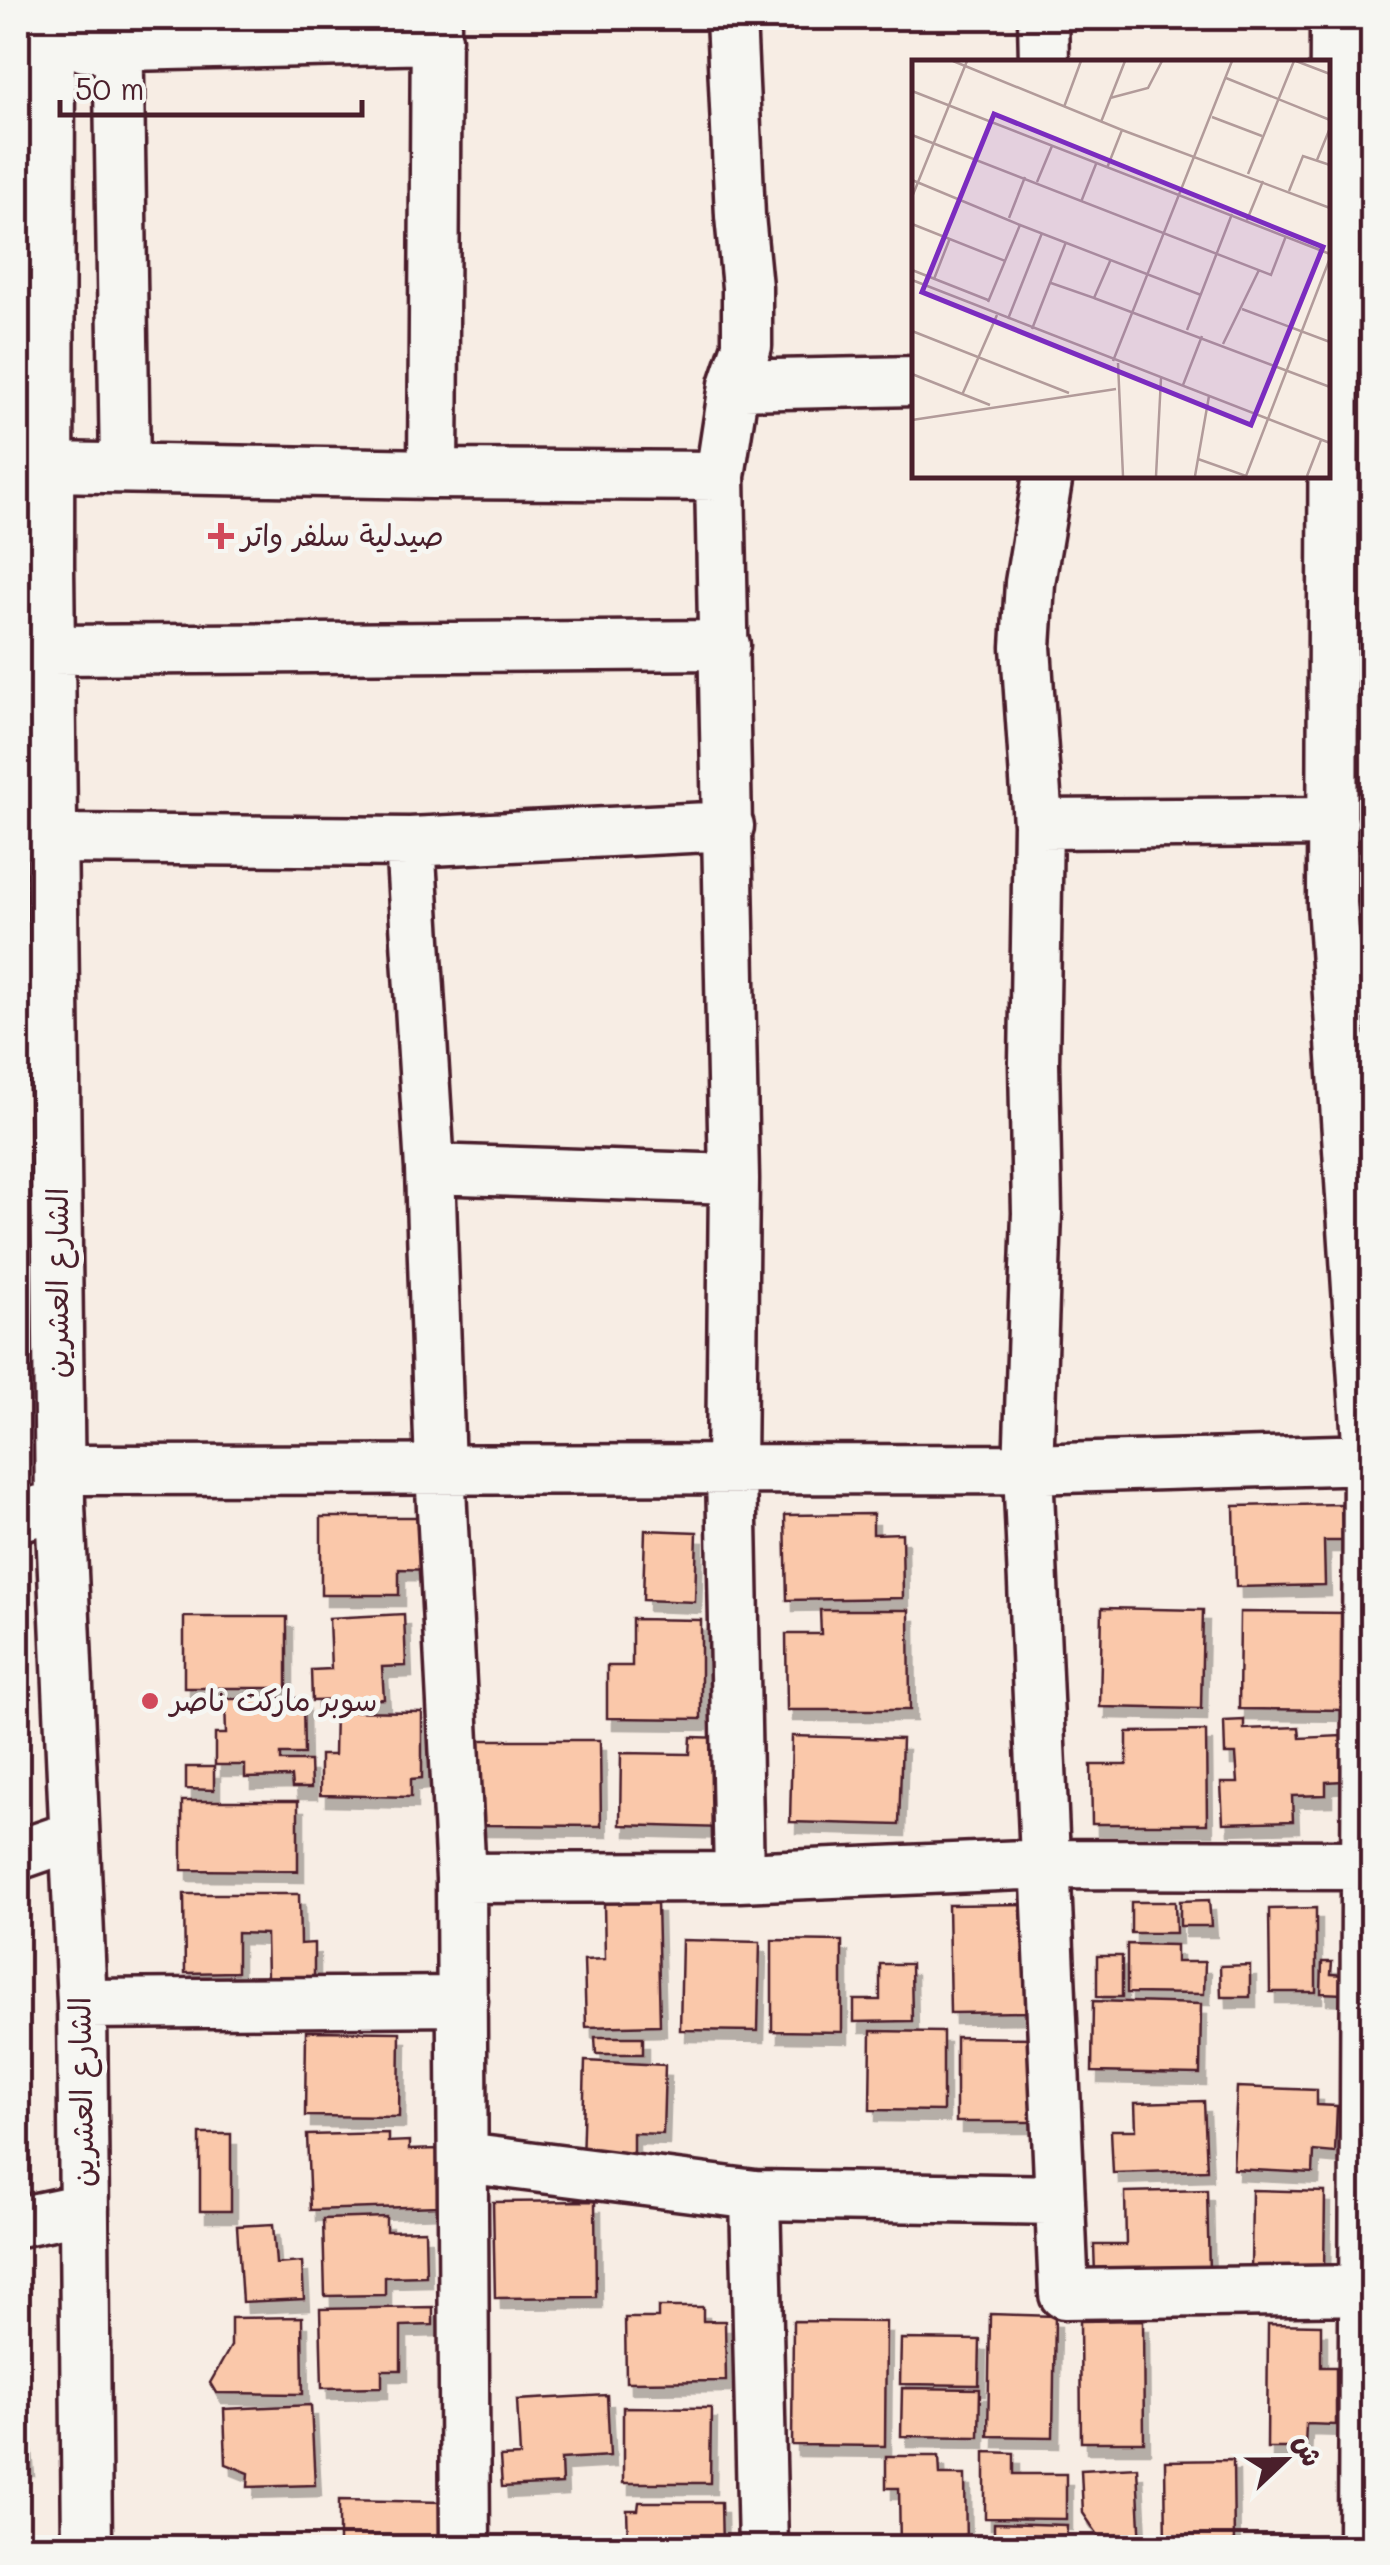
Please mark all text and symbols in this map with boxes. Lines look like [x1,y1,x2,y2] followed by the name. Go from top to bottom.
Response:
[60,55,362,117] scale bar
[912,60,1330,478] inset map
[75,68,145,108] text: 50 m
[238,514,444,554] place label: صيدلية سلفر واتر
[210,525,232,547] marker: صيدلية سلفر واتر
[36,1188,79,1378] street label: الشارع العشرين
[167,1679,378,1719] place label: سوبر ماركت ناصر
[139,1690,161,1712] marker: سوبر ماركت ناصر
[58,1996,105,2188] street label: الشارع العشرين
[1235,2410,1335,2510] north arrow
[1287,2429,1332,2471] text: ش

